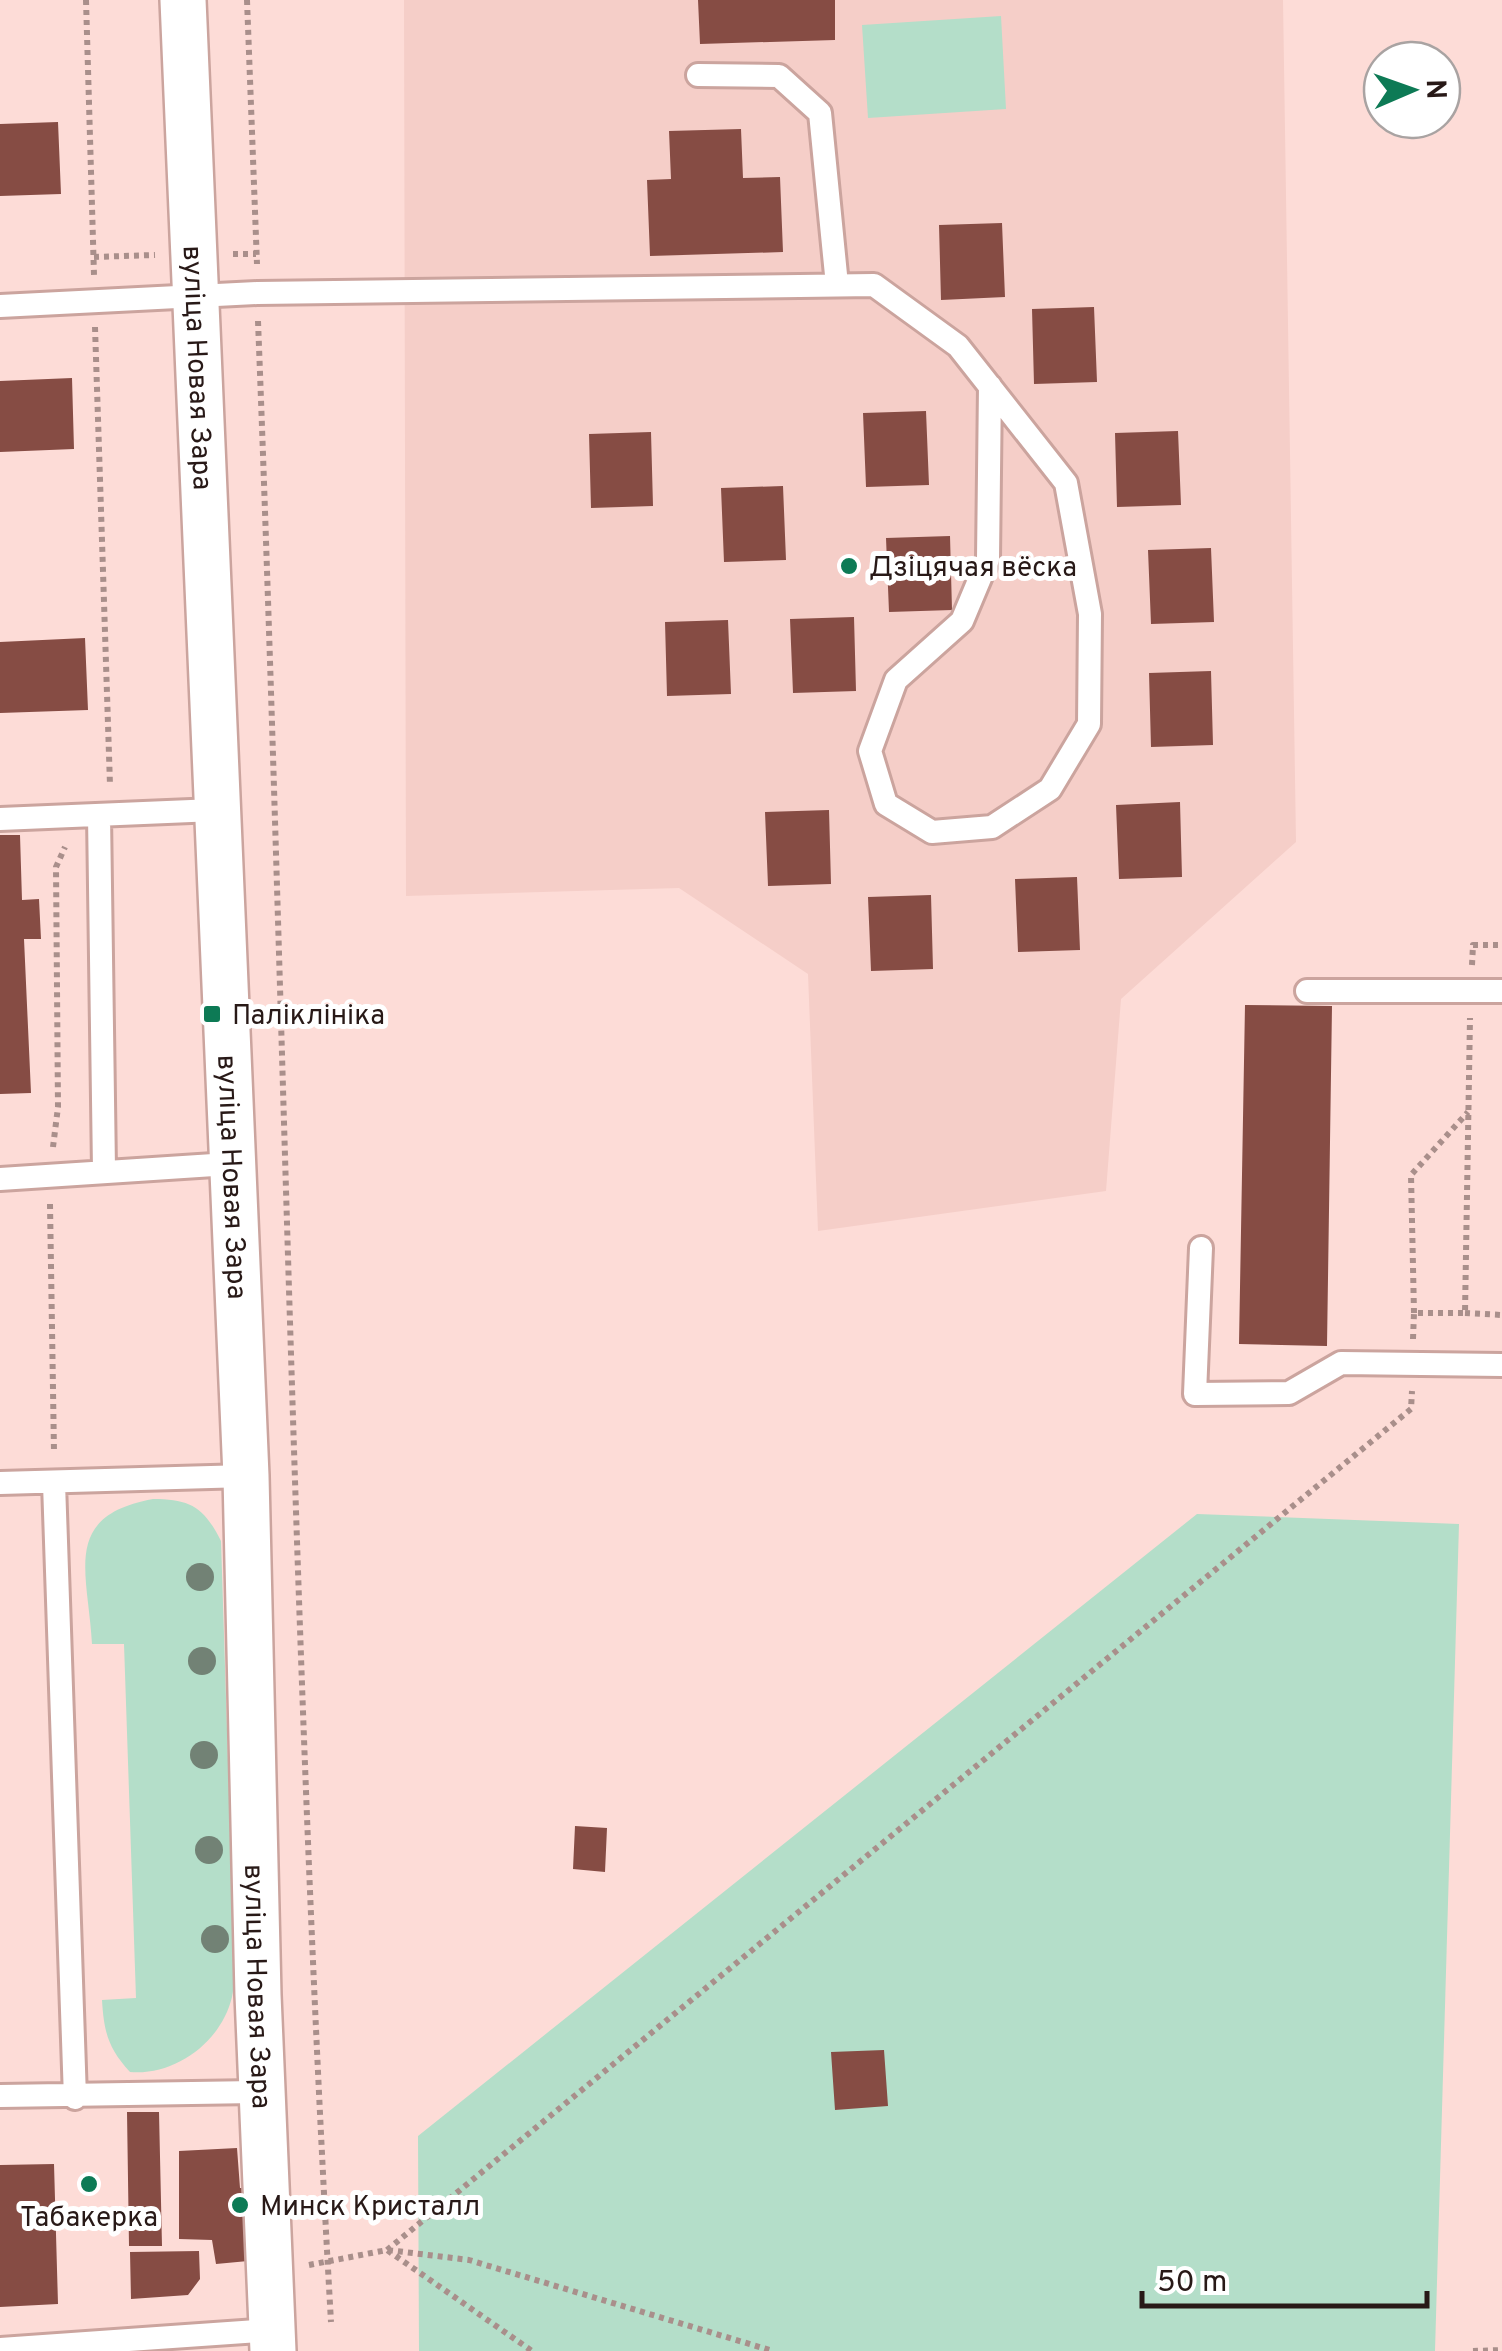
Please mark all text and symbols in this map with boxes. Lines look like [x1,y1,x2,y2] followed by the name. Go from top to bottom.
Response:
[1362,40,1462,140] north arrow
[1416,79,1452,100] text: N
[172,245,219,491] street label: вуліца Новая Зара
[869,551,1077,587] place label: Дзіцячая вёска
[838,555,860,577] marker: Дзіцячая вёска
[232,999,385,1035] place label: Паліклініка
[201,1003,223,1025] marker: Паліклініка
[207,1054,253,1300] street label: вуліца Новая Зара
[234,1864,278,2110] street label: вуліца Новая Зара
[78,2173,100,2195] marker: Табакерка
[260,2190,480,2226] place label: Минск Кристалл
[229,2194,251,2216] marker: Минск Кристалл
[20,2201,158,2237] place label: Табакерка
[1142,2246,1427,2308] scale bar
[1157,2265,1227,2302] text: 50 m

